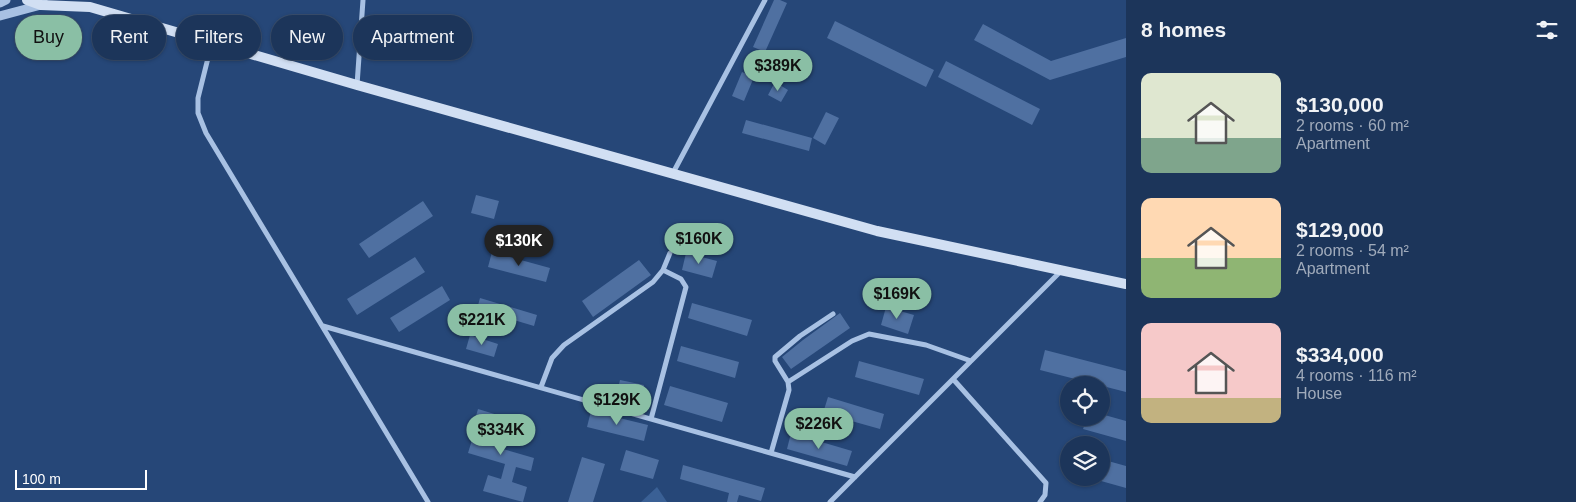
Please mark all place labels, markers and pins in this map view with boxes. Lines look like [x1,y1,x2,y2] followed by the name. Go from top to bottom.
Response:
[743,49,813,92] pin: $389K
[664,222,734,265] pin: $160K
[484,224,554,267] pin: $130K
[862,278,932,320] pin: $169K
[447,304,517,346] pin: $221K
[582,384,652,426] pin: $129K
[784,408,854,450] pin: $226K
[466,414,536,456] pin: $334K

